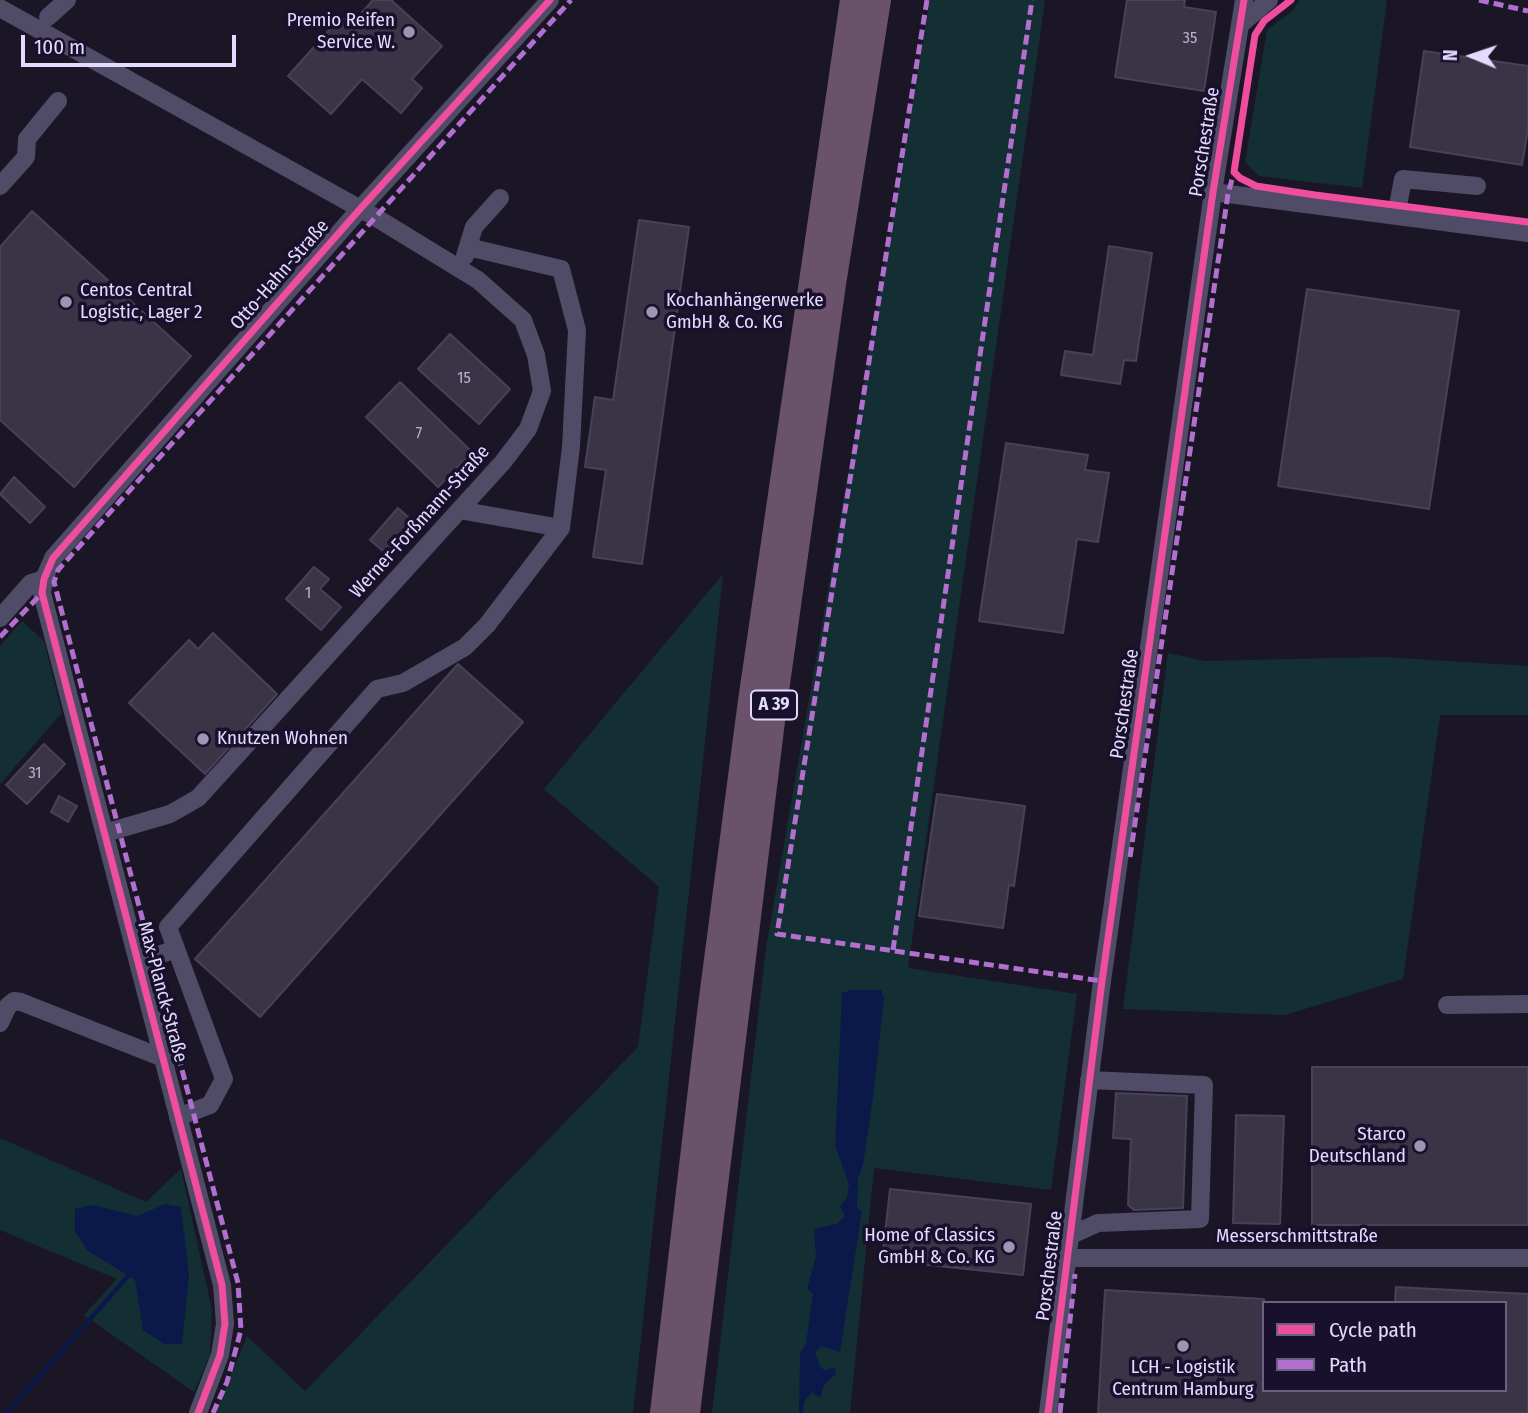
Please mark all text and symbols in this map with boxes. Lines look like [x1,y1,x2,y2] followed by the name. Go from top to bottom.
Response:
[287,10,395,54] place label: Premio Reifen Service W.
[24,21,240,65] scale bar
[1437,21,1507,91] north arrow
[401,24,417,40] marker: Premio Reifen Service W.
[1183,29,1197,49] house number: 35
[34,34,85,60] text: 100 m
[1439,49,1462,61] text: N
[1185,86,1225,198] street label: Porschestraße
[226,215,334,335] street label: Otto-Hahn-Straße
[80,280,202,324] place label: Centos Central Logistic, Lager 2
[666,290,824,334] place label: Kochanhängerwerke GmbH & Co. KG
[58,294,74,310] marker: Centos Central Logistic, Lager 2
[644,304,660,320] marker: Kochanhängerwerke GmbH & Co. KG
[457,369,471,389] house number: 15
[416,424,422,444] house number: 7
[345,441,495,603] street label: Werner-Forßmann-Straße
[305,584,311,604] house number: 1
[1106,648,1144,760] street label: Porschestraße
[751,690,797,720] road number: A 39
[217,728,348,750] place label: Knutzen Wohnen
[195,731,211,747] marker: Knutzen Wohnen
[28,764,42,784] house number: 31
[132,919,192,1065] street label: Max-Planck-Straße
[1309,1124,1406,1168] place label: Starco Deutschland
[1412,1138,1428,1154] marker: Starco Deutschland
[1032,1210,1068,1322] street label: Porschestraße
[864,1225,995,1269] place label: Home of Classics GmbH & Co. KG
[1216,1226,1378,1248] street label: Messerschmittstraße
[1001,1239,1017,1255] marker: Home of Classics GmbH & Co. KG
[1262,1301,1507,1392] legend
[1329,1317,1417,1343] text: Cycle path
[1175,1338,1191,1354] marker: LCH - Logistik Centrum Hamburg
[1329,1352,1367,1378] text: Path
[1112,1357,1254,1401] place label: LCH - Logistik Centrum Hamburg

